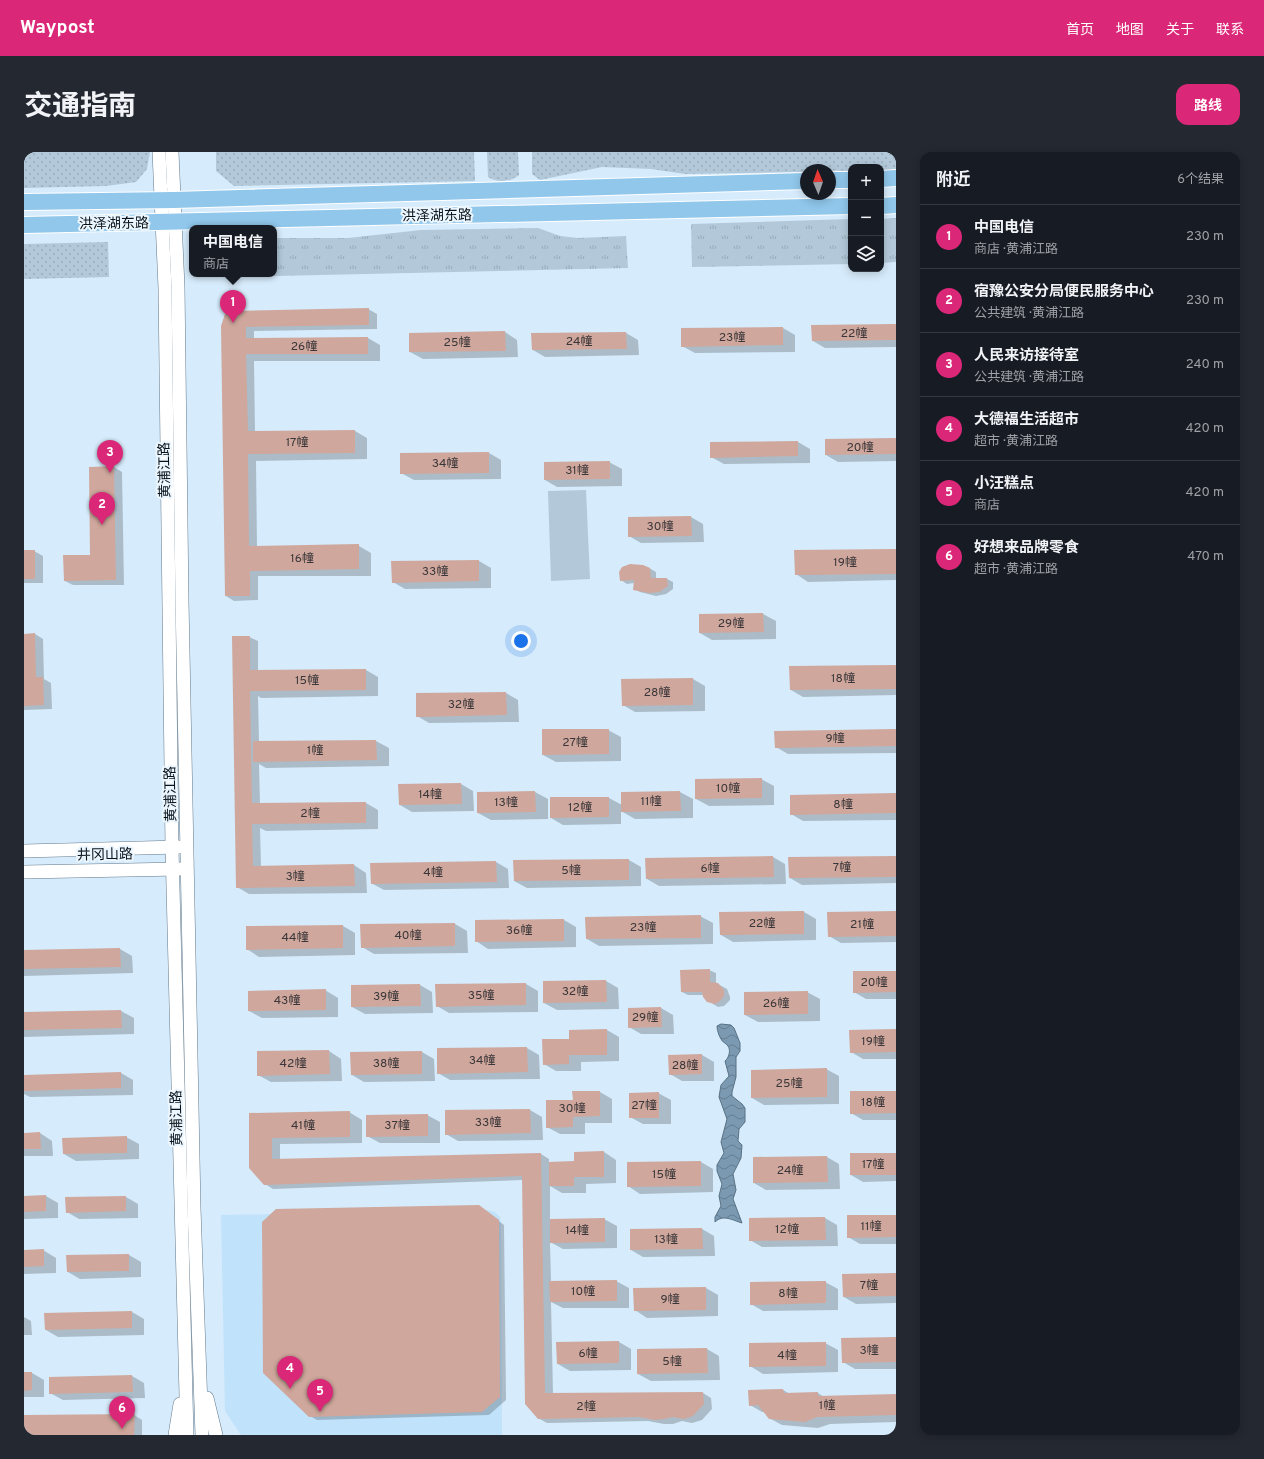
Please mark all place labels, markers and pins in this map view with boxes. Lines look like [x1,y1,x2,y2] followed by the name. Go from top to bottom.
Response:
[220,290,246,323] pin: 1
[97,440,123,473] pin: 3
[89,492,115,525] pin: 2
[277,1356,303,1389] pin: 4
[307,1379,333,1412] pin: 5
[109,1396,135,1429] pin: 6

